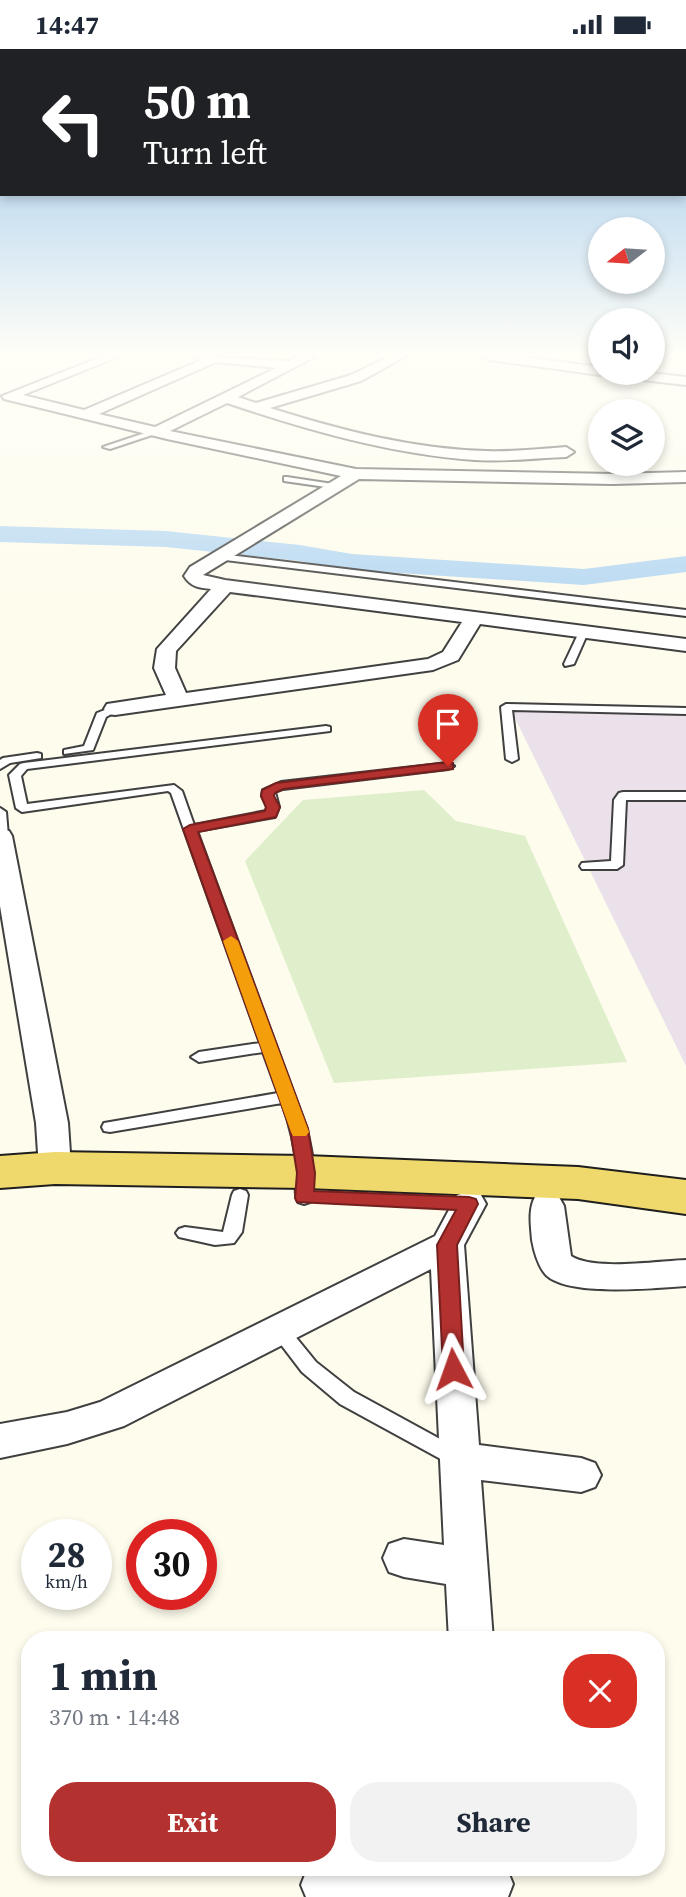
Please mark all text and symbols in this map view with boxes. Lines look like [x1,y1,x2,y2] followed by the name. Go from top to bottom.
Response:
[35,7,99,43] text: 14:47
[143,67,251,134] text: 50 m
[28,77,119,168] icon: left
[143,131,267,175] text: Turn left
[588,217,665,294] north arrow
[588,217,665,476] map controls
[588,308,665,385] button: sound
[588,399,665,476] button: layers
[418,694,478,766] pin
[429,705,467,743] icon: arrive
[416,1332,490,1406] position arrow
[126,1519,217,1610] speed limit sign: 30
[48,1531,85,1579] text: 28
[45,1569,88,1594] text: km/h
[49,1646,158,1704] text: 1 min
[563,1654,637,1728] button: close
[49,1701,180,1733] text: 370 m · 14:48
[49,1782,336,1862] button: Exit
[350,1782,637,1862] button: Share

